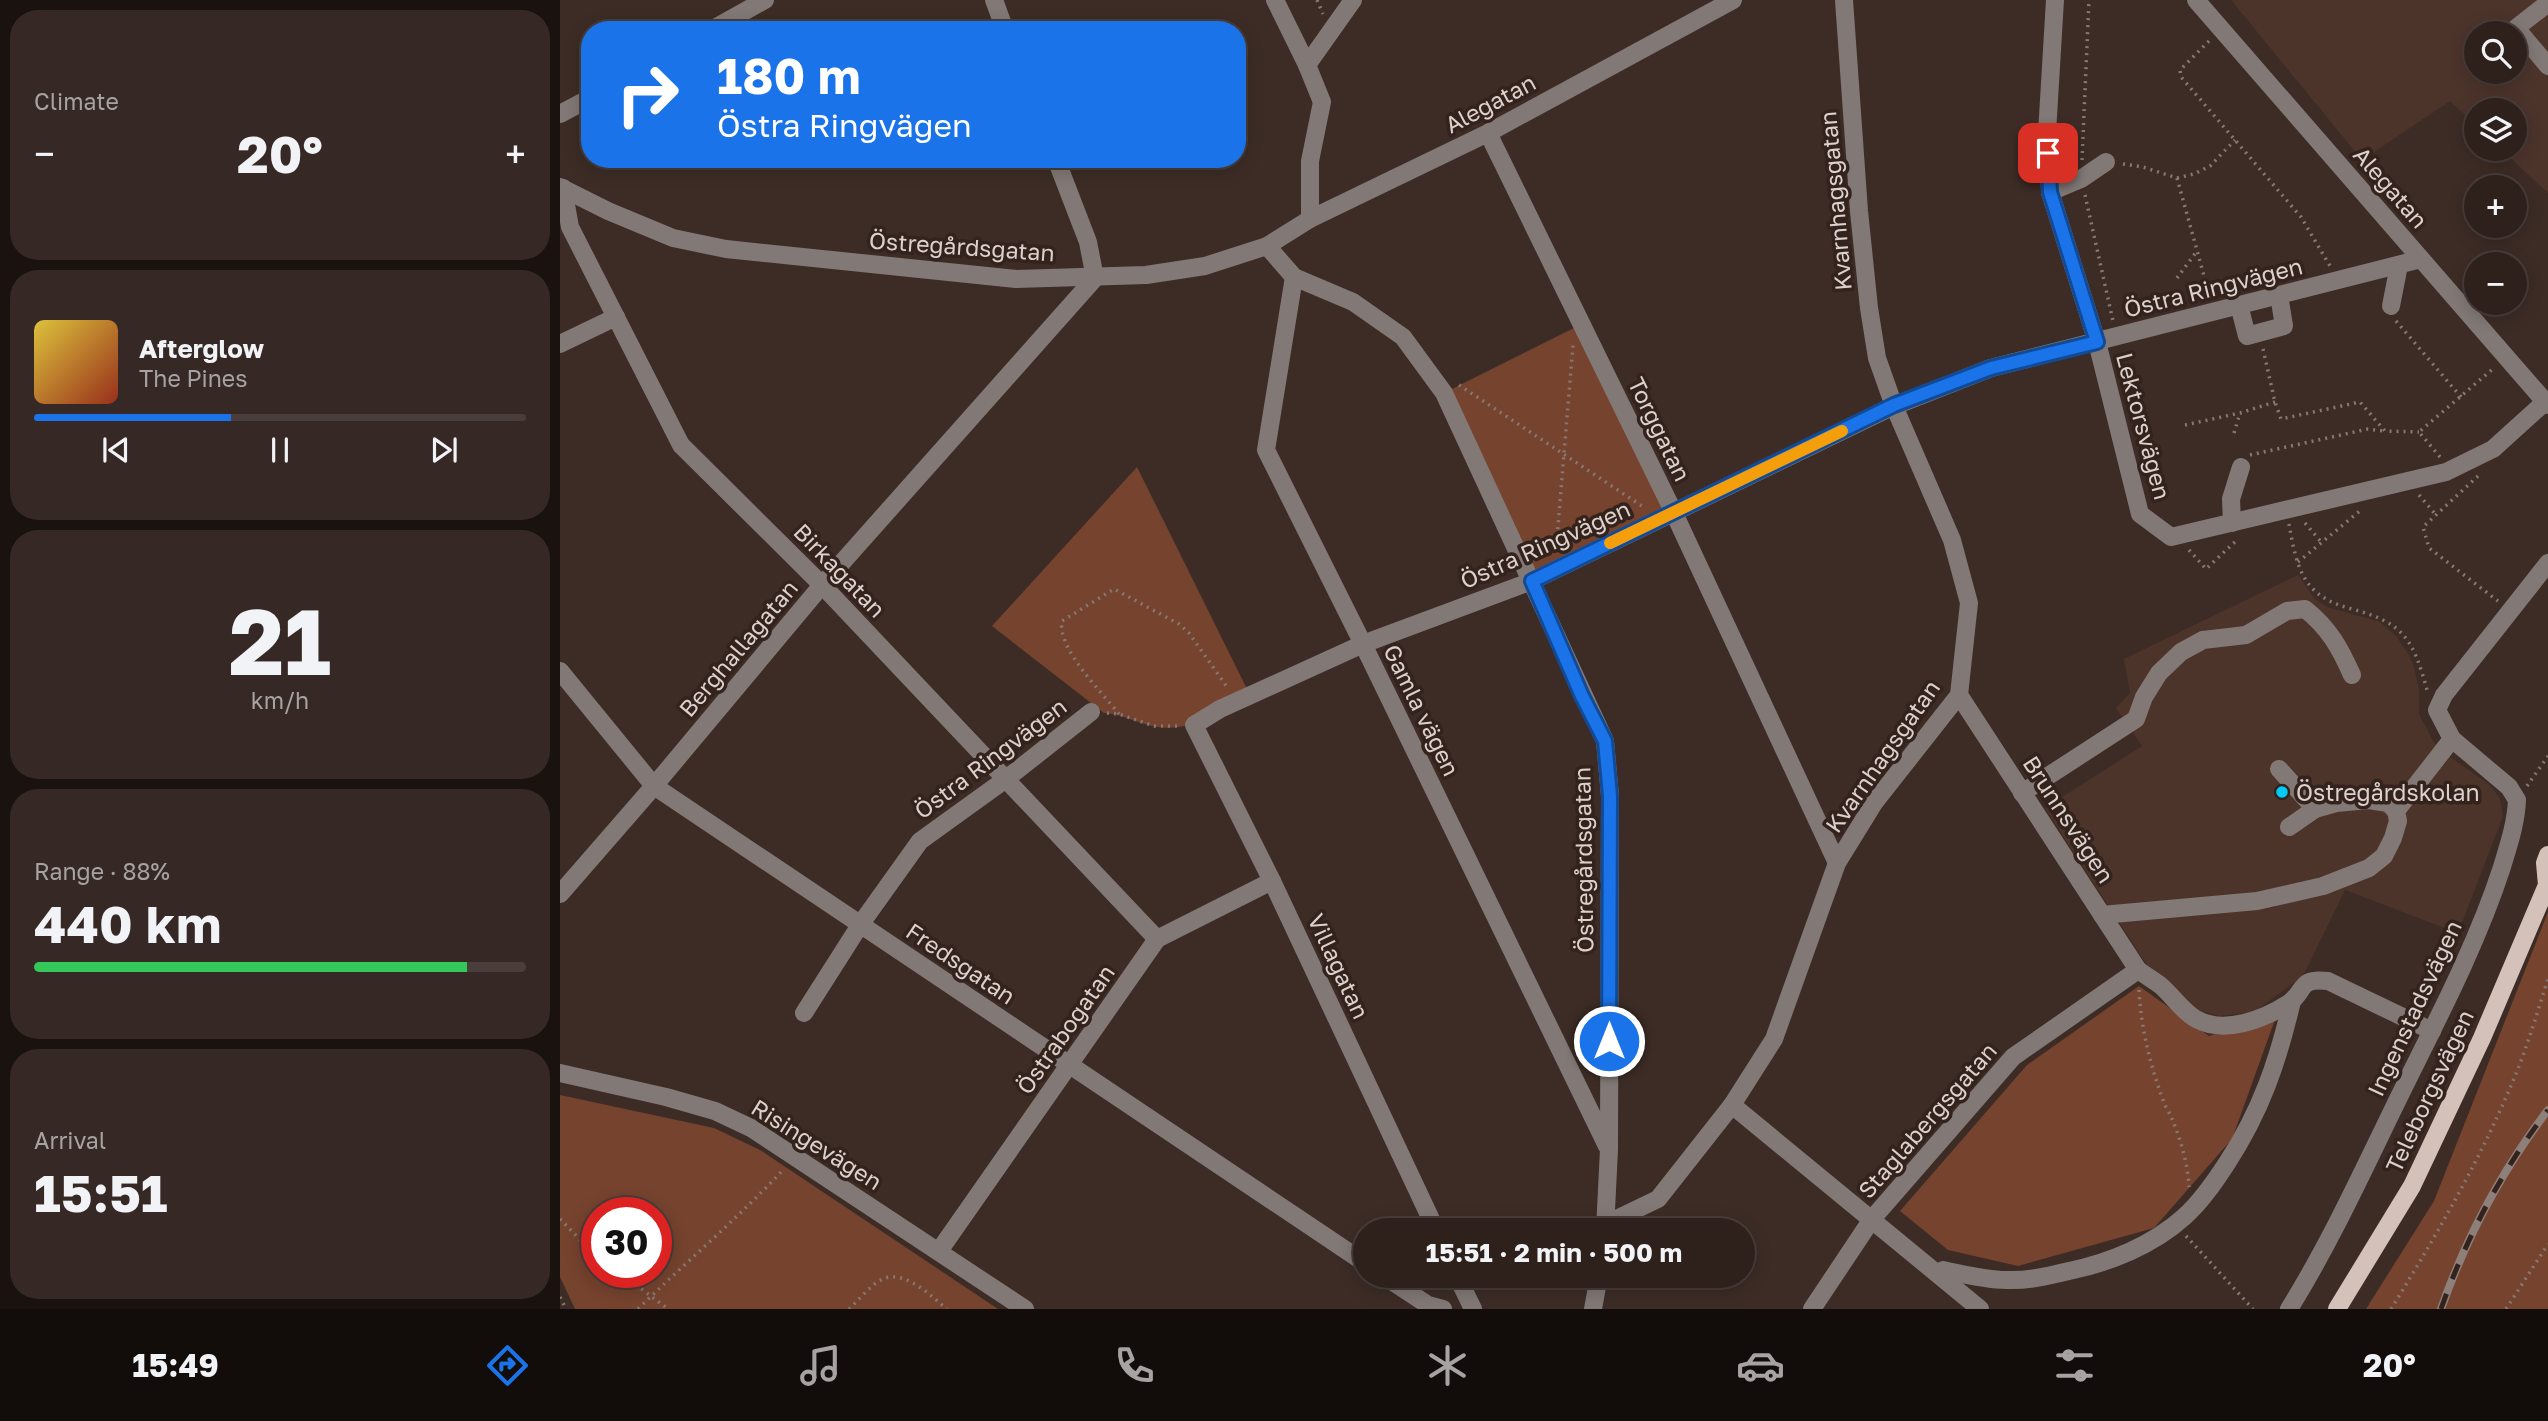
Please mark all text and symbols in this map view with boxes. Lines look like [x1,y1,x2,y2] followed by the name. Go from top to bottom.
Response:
[2464,21,2527,315] map controls
[2464,21,2527,84] button: search
[717,46,861,105] text: 180 m
[602,49,693,140] icon: right
[1440,67,1540,139] street label: Alegatan
[34,87,119,115] text: Climate
[2464,98,2527,161] button: layers
[717,106,972,144] text: Östra Ringvägen
[1813,110,1857,292] street label: Kvarnhagsgatan
[237,122,323,184] text: 20°
[2018,123,2078,183] pin
[34,131,55,176] text: −
[505,131,526,176] text: +
[2029,134,2067,172] icon: arrive
[2348,141,2434,233] street label: Alegatan
[2464,175,2527,238] button: +
[868,226,1056,266] street label: Östregårdsgatan
[2121,251,2305,323] street label: Östra Ringvägen
[2464,252,2527,315] button: −
[139,333,264,364] text: Afterglow
[2111,350,2177,502] street label: Lektorsvägen
[139,364,247,392] text: The Pines
[1623,372,1697,486] street label: Torggatan
[97,431,135,469] icon: previous
[261,431,299,469] icon: pause
[425,431,463,469] icon: next
[1456,494,1634,594] street label: Östra Ringvägen
[788,517,892,623] street label: Birkagatan
[673,574,803,722] street label: Berghallagatan
[229,586,331,695] text: 21
[1378,640,1466,780] street label: Gamla vägen
[1819,674,1945,838] street label: Kvarnhagsgatan
[251,686,309,714] text: km/h
[908,692,1072,824] street label: Östra Ringvägen
[2018,750,2120,888] street label: Brunnsvägen
[1567,767,1599,953] street label: Östregårdsgatan
[2296,778,2480,806] place label: Östregårdskolan
[2274,784,2290,800] marker: Östregårdskolan
[34,857,170,885] text: Range · 88%
[34,892,221,954] text: 440 km
[1303,909,1375,1023] street label: Villagatan
[901,916,1021,1010] street label: Fredsgatan
[2361,916,2467,1100] street label: Ingenstadsvägen
[1010,959,1120,1099] street label: Östrabogatan
[1572,1004,1646,1078] position arrow
[2379,1005,2479,1177] street label: Teleborgsvägen
[1852,1037,2002,1203] street label: Staglabergsgatan
[747,1093,887,1195] street label: Risingevägen
[34,1126,106,1154] text: Arrival
[34,1161,168,1223] text: 15:51
[581,1197,672,1288] speed limit sign: 30
[1426,1237,1682,1268] text: 15:51 · 2 min · 500 m
[483,1341,532,1390] icon: directions
[796,1341,845,1390] icon: music
[1110,1341,1159,1390] icon: phone
[1423,1341,1472,1390] icon: climate
[1736,1341,1785,1390] icon: car
[2050,1341,2099,1390] icon: filters
[132,1346,219,1384] text: 15:49
[2363,1346,2416,1384] text: 20°

